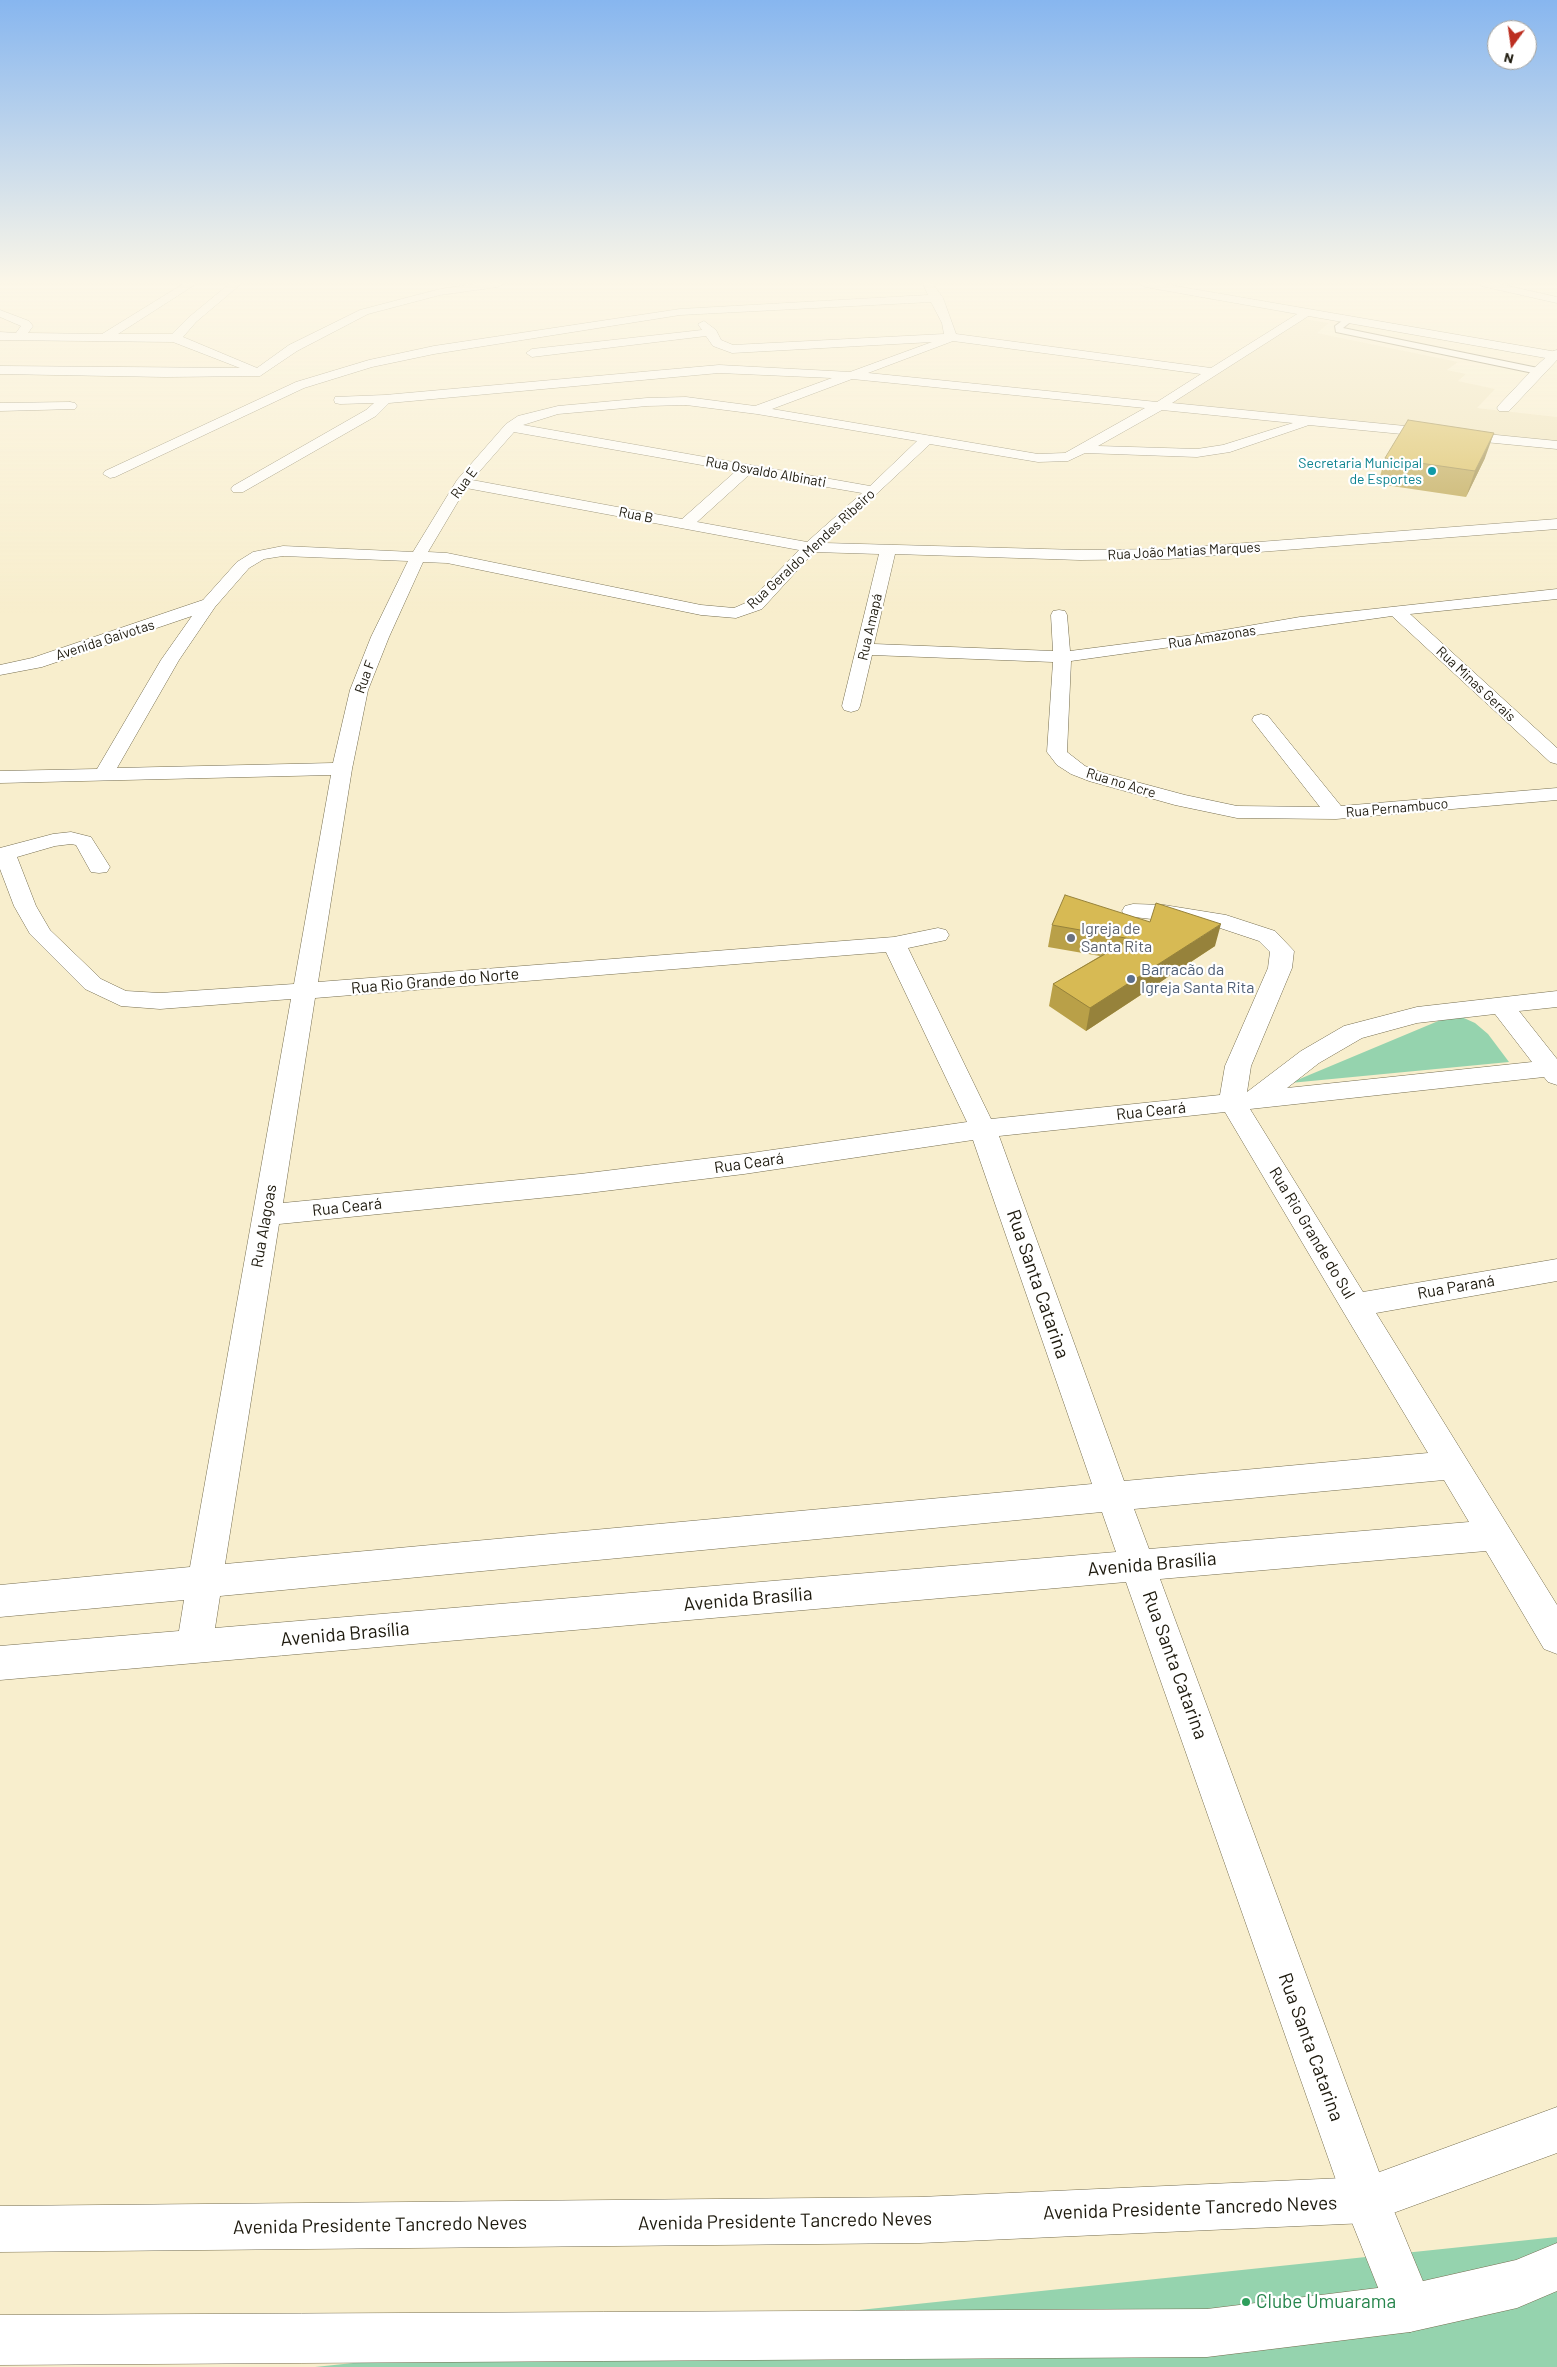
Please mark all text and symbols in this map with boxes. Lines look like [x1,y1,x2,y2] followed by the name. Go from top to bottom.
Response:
[1487,20,1537,70] north arrow
[1502,50,1515,68] text: N
[704,453,828,491] street label: Rua Osvaldo Albinati
[1298,455,1422,488] place label: Secretaria Municipal de Esportes
[447,464,481,502] street label: Rua E
[1426,465,1438,477] marker: Secretaria Municipal de Esportes
[744,485,878,613] street label: Rua Geraldo Mendes Ribeiro
[617,503,655,527] street label: Rua B
[1107,539,1261,563] street label: Rua João Matias Marques
[854,592,886,662] street label: Rua Amapá
[53,616,157,664] street label: Avenida Gaivotas
[1167,622,1257,652] street label: Rua Amazonas
[1433,643,1519,725] street label: Rua Minas Gerais
[351,658,379,696] street label: Rua F
[1084,764,1158,802] street label: Rua no Acre
[1345,795,1449,821] street label: Rua Pernambuco
[1081,919,1152,957] place label: Igreja de Santa Rita
[1065,932,1077,944] marker: Igreja de Santa Rita
[1141,960,1254,998] place label: Barracão da Igreja Santa Rita
[350,964,520,998] street label: Rua Rio Grande do Norte
[1125,973,1137,985] marker: Barracão da Igreja Santa Rita
[1115,1098,1187,1124] street label: Rua Ceará
[713,1149,785,1177] street label: Rua Ceará
[1265,1164,1359,1302] street label: Rua Rio Grande do Sul
[247,1183,281,1269] street label: Rua Alagoas
[311,1194,383,1220] street label: Rua Ceará
[1002,1206,1074,1362] street label: Rua Santa Catarina
[1416,1271,1496,1303] street label: Rua Paraná
[1087,1547,1217,1581] street label: Avenida Brasília
[683,1582,813,1616] street label: Avenida Brasília
[1138,1588,1212,1742] street label: Rua Santa Catarina
[280,1617,410,1651] street label: Avenida Brasília
[1274,1970,1348,2124] street label: Rua Santa Catarina
[1043,2191,1337,2225] street label: Avenida Presidente Tancredo Neves
[638,2207,932,2235] street label: Avenida Presidente Tancredo Neves
[233,2211,527,2239] street label: Avenida Presidente Tancredo Neves
[1256,2291,1396,2313] place label: Clube Umuarama
[1240,2296,1252,2308] marker: Clube Umuarama

